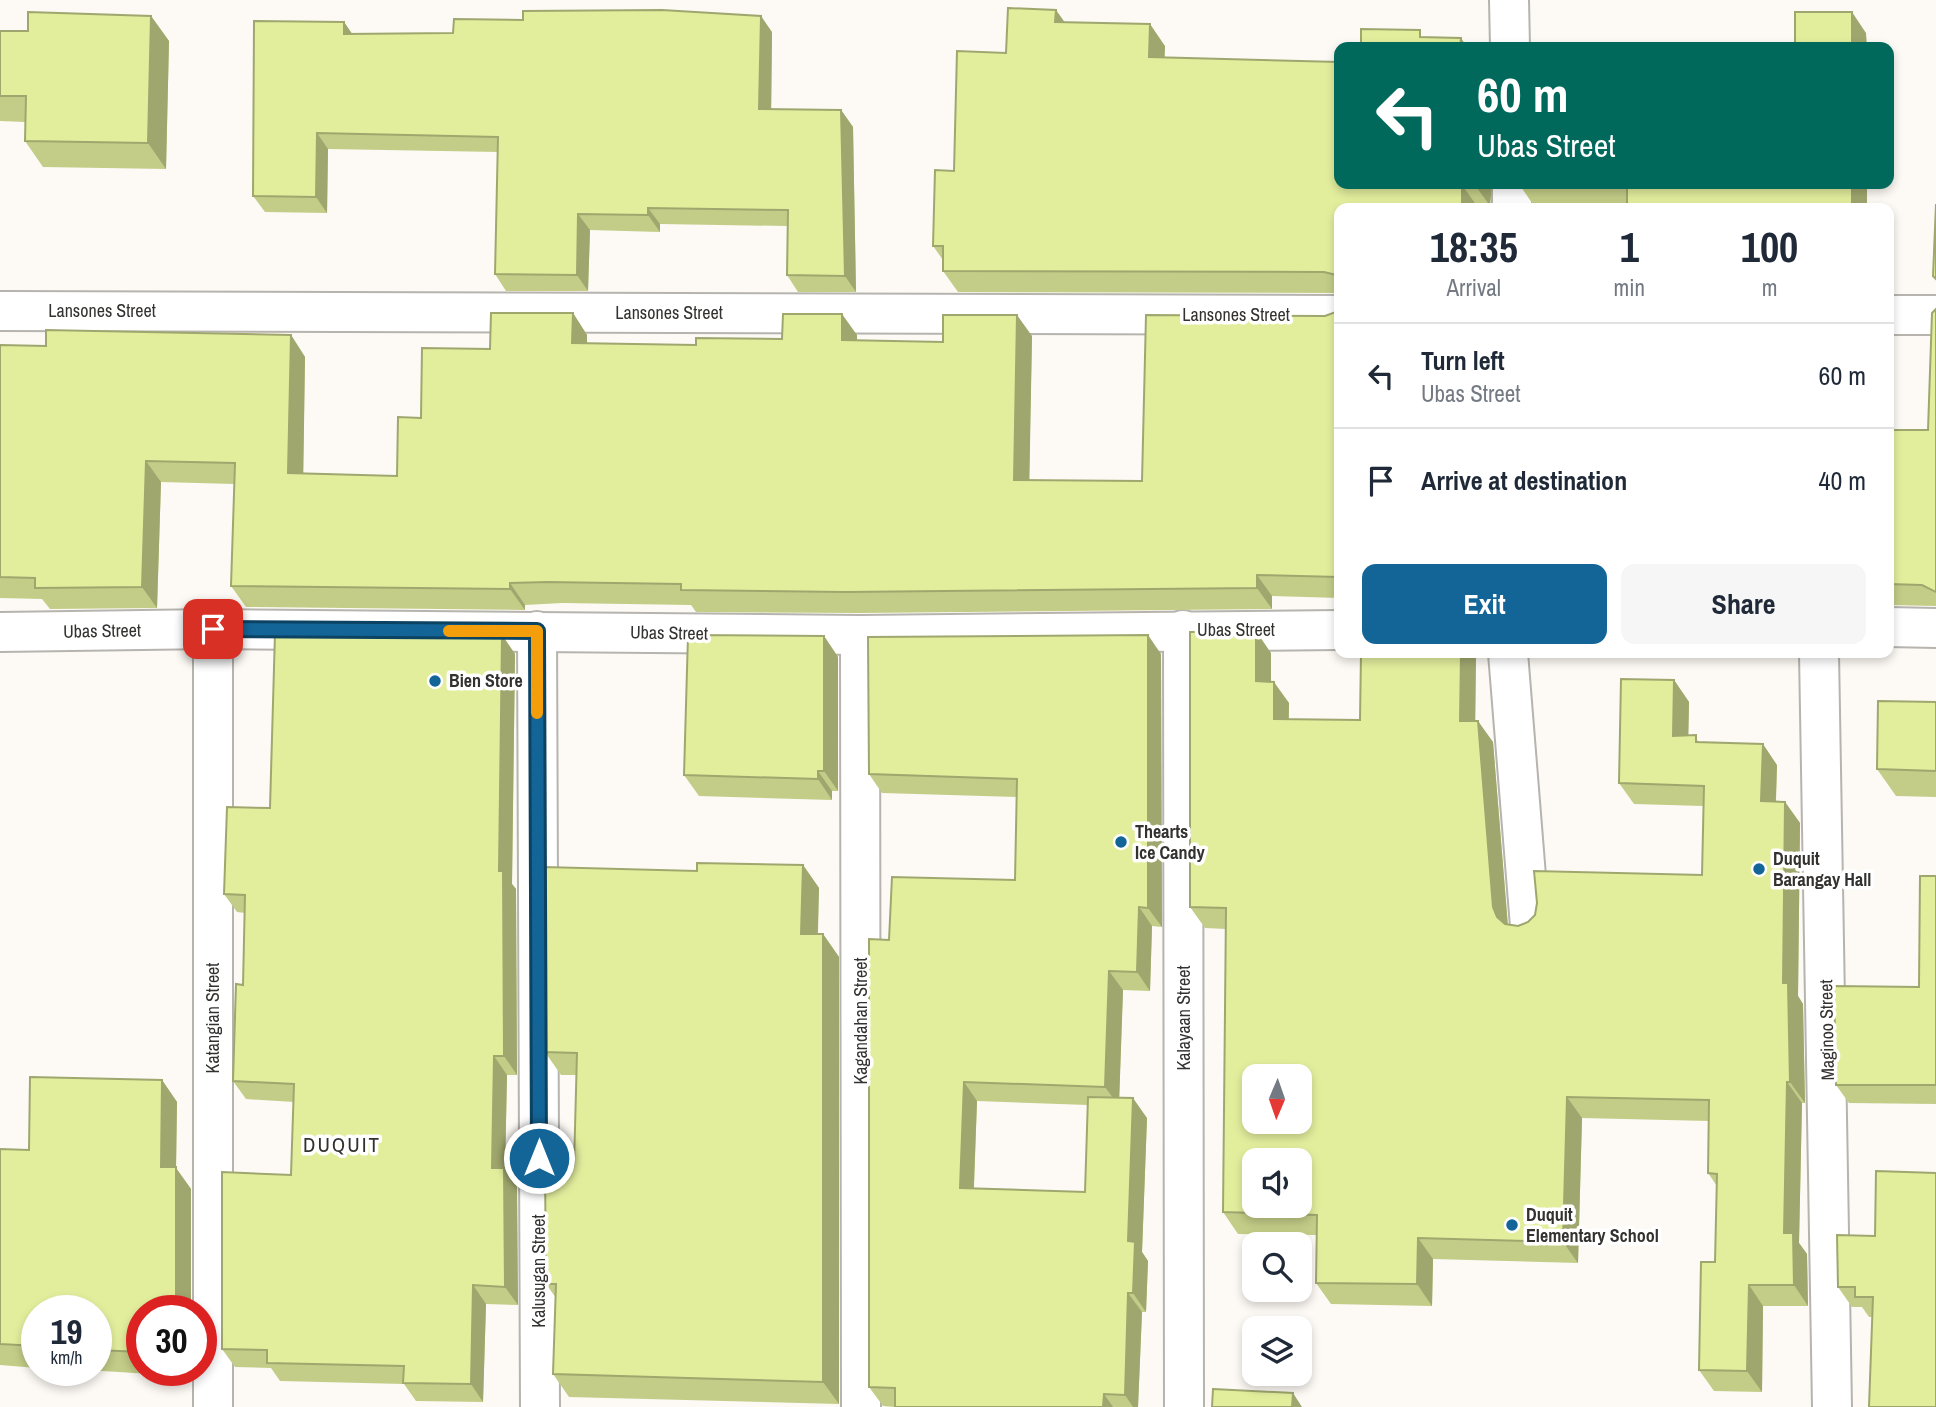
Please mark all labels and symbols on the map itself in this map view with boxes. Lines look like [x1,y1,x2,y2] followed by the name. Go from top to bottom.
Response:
[48,298,156,323] street label: Lansones Street
[615,300,723,325] street label: Lansones Street
[1182,302,1290,327] street label: Lansones Street
[183,599,243,659] pin
[63,617,141,644] street label: Ubas Street
[1197,617,1275,642] street label: Ubas Street
[630,619,708,646] street label: Ubas Street
[449,668,523,693] place label: Bien Store
[427,673,443,689] marker: Bien Store
[1135,819,1206,865] place label: Thearts Ice Candy
[1113,834,1129,850] marker: Thearts Ice Candy
[1773,846,1871,892] place label: Duquit Barangay Hall
[1751,861,1767,877] marker: Duquit Barangay Hall
[848,957,873,1085] street label: Kagandahan Street
[200,963,225,1073] street label: Katangian Street
[1171,965,1196,1071] street label: Kalayaan Street
[1813,979,1840,1081] street label: Maginoo Street
[1242,1064,1312,1134] north arrow
[502,1121,576,1195] position arrow
[303,1130,381,1159] district label: DUQUIT
[1526,1202,1659,1248] place label: Duquit Elementary School
[526,1214,551,1328] street label: Kalusugan Street
[1504,1217,1520,1233] marker: Duquit Elementary School
[126,1295,217,1386] speed limit sign: 30

